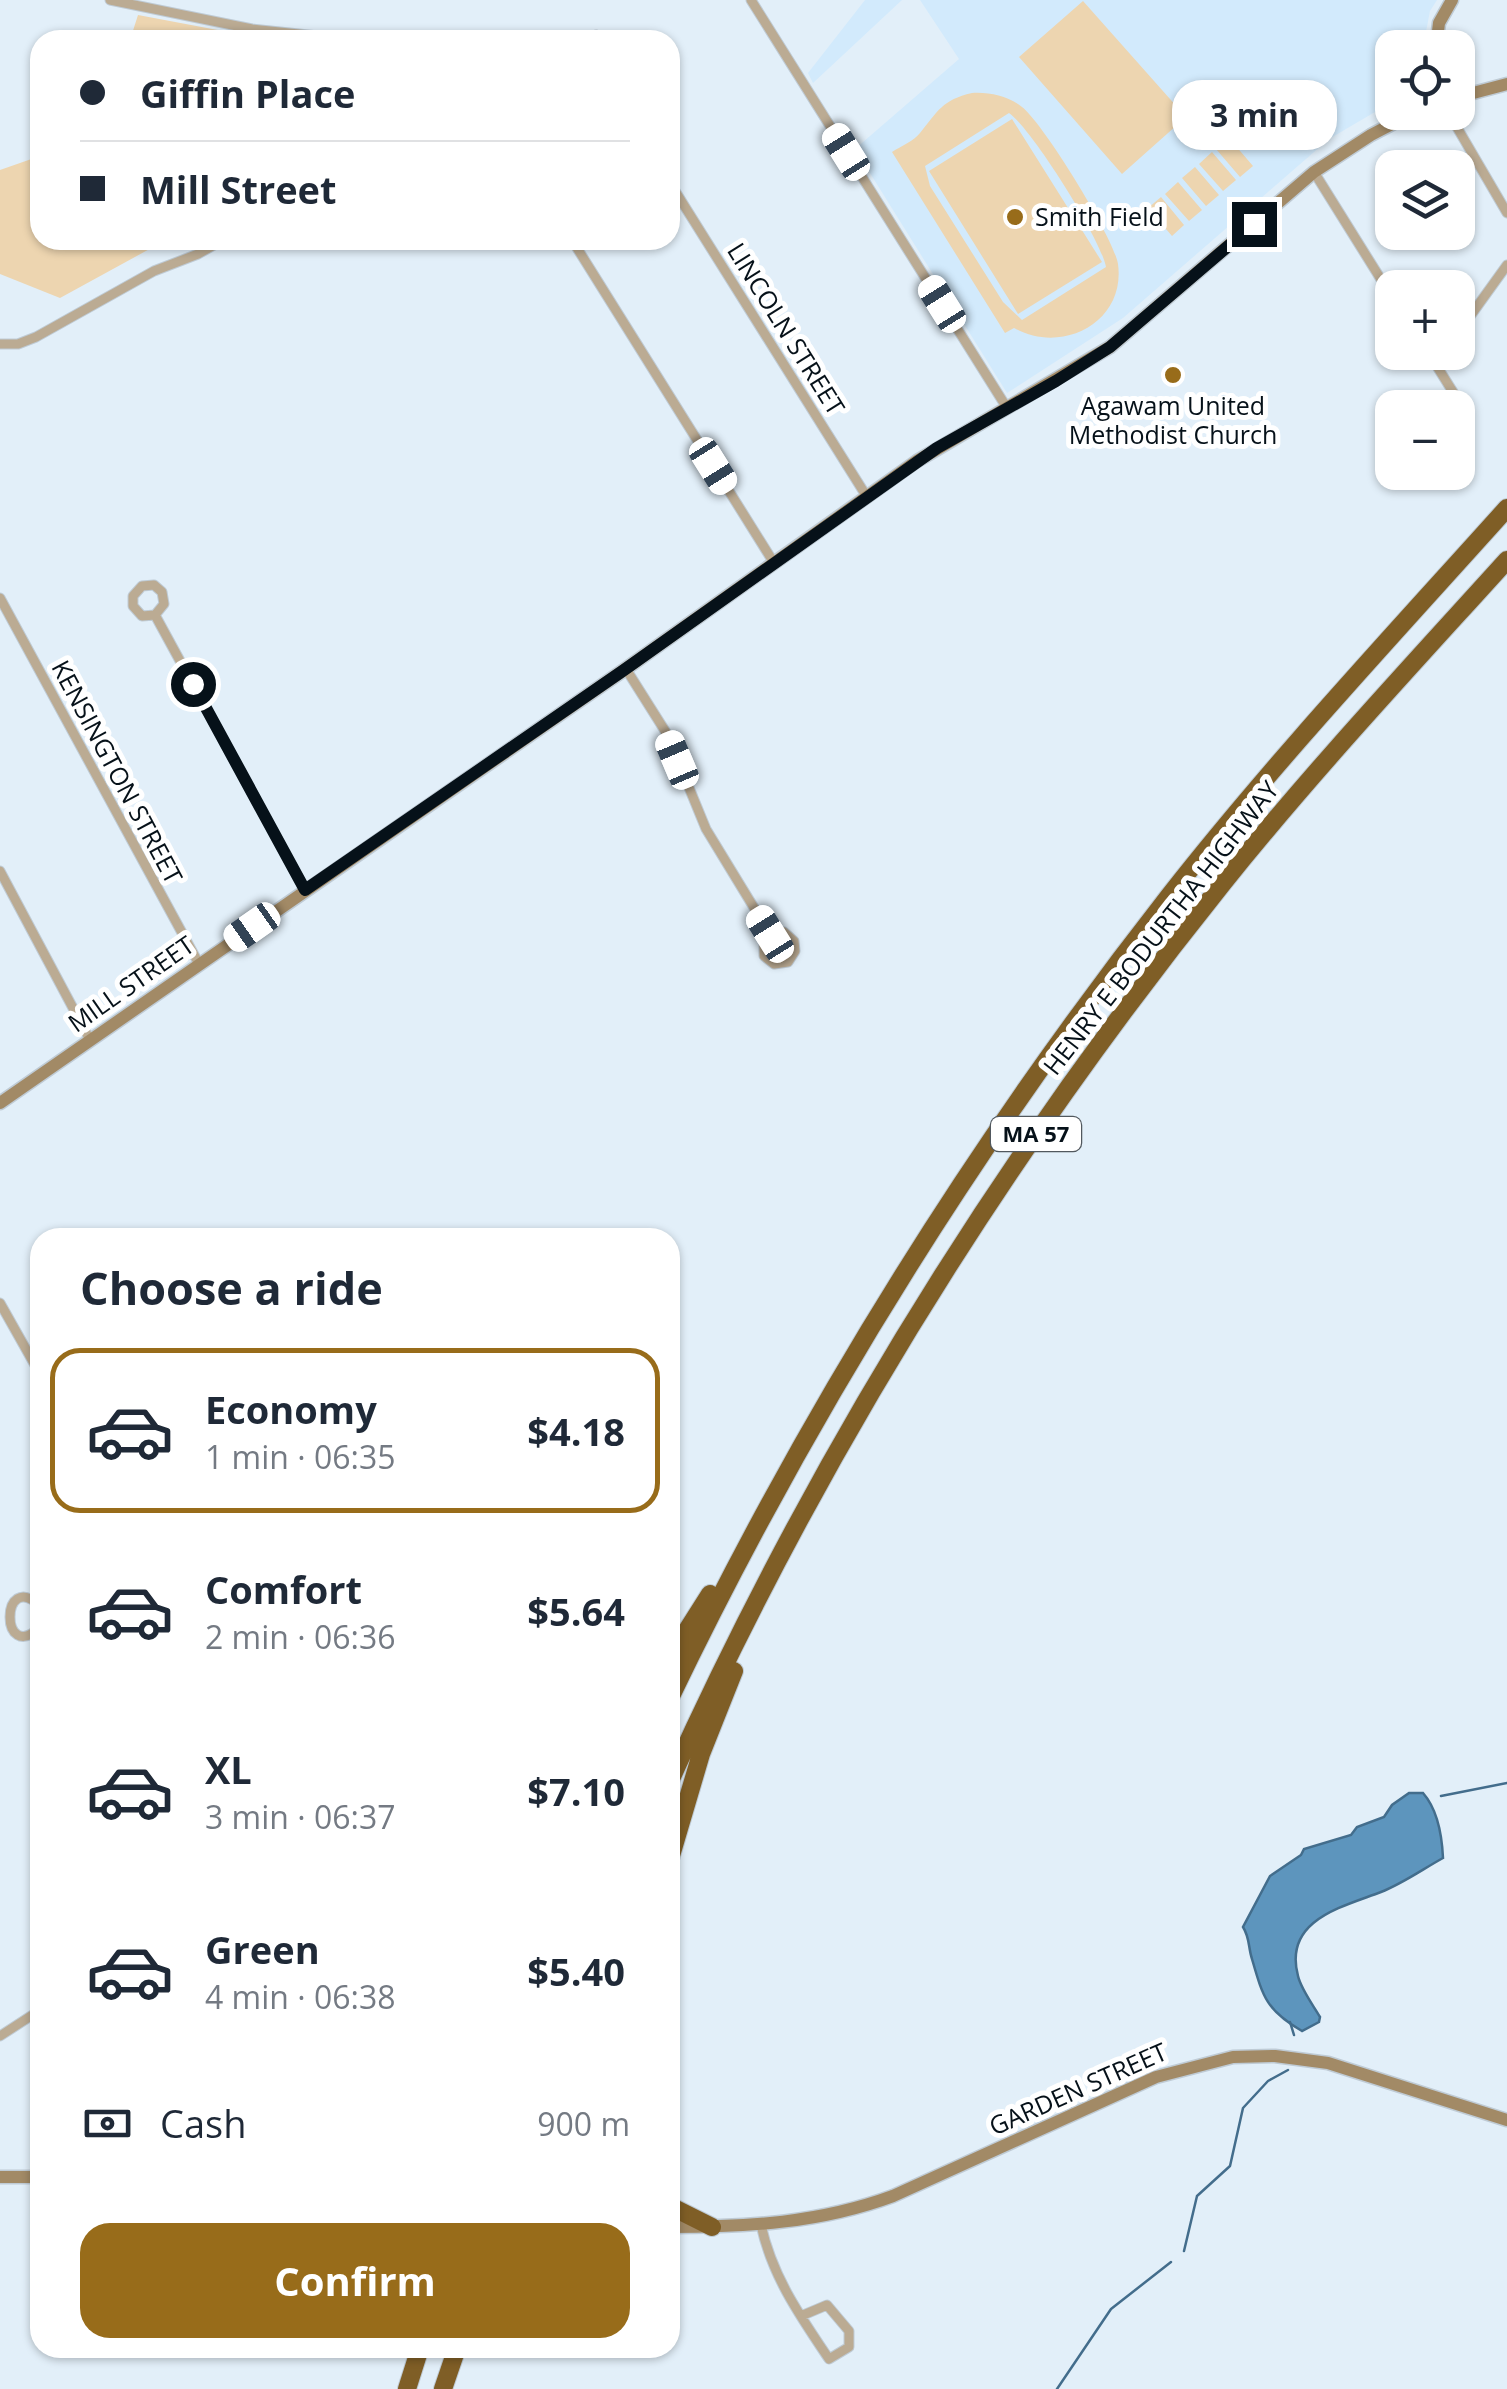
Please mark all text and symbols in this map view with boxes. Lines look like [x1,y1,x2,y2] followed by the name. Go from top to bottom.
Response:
[1375,30,1475,490] map controls
[1375,30,1475,130] button: locate
[140,67,355,119] text: Giffin Place
[1172,79,1336,149] callout: 3 min
[1210,93,1299,136] text: 3 min
[817,119,875,185] car
[1375,150,1475,250] button: layers
[140,163,337,215] text: Mill Street
[1035,199,1164,233] place label: Smith Field
[1232,202,1277,247] route end
[1004,206,1026,228] marker: Smith Field
[720,236,854,421] street label: LINCOLN STREET
[1375,270,1475,370] button: +
[913,271,971,337] car
[1162,364,1184,386] marker: Agawam United Methodist Church
[1069,388,1277,451] place label: Agawam United Methodist Church
[1375,390,1475,490] button: −
[684,433,742,499] car
[44,654,191,890] street label: KENSINGTON STREET
[171,662,216,707] route start
[651,727,703,793] car
[1035,773,1286,1081] street label: HENRY E BODURTHA HIGHWAY
[219,898,285,956] car
[741,901,799,967] car
[61,927,200,1039] street label: MILL STREET
[991,1117,1081,1151] road number: MA 57
[80,1257,383,1318] text: Choose a ride
[205,1383,377,1435] text: Economy
[85,1386,175,1476] icon: car
[527,1405,625,1457] text: $4.18
[205,1435,396,1478] text: 1 min · 06:35
[205,1563,362,1615] text: Comfort
[85,1566,175,1656] icon: car
[527,1585,625,1637] text: $5.64
[205,1615,396,1658] text: 2 min · 06:36
[205,1743,252,1795] text: XL
[85,1746,175,1836] icon: car
[527,1765,625,1817] text: $7.10
[205,1795,396,1838] text: 3 min · 06:37
[205,1923,320,1975] text: Green
[85,1926,175,2016] icon: car
[527,1945,625,1997] text: $5.40
[205,1975,396,2018] text: 4 min · 06:38
[983,2034,1172,2143] street label: GARDEN STREET
[80,2096,135,2151] icon: cash
[160,2097,246,2149] text: Cash
[537,2102,630,2145] text: 900 m
[80,2223,630,2338] button: Confirm

